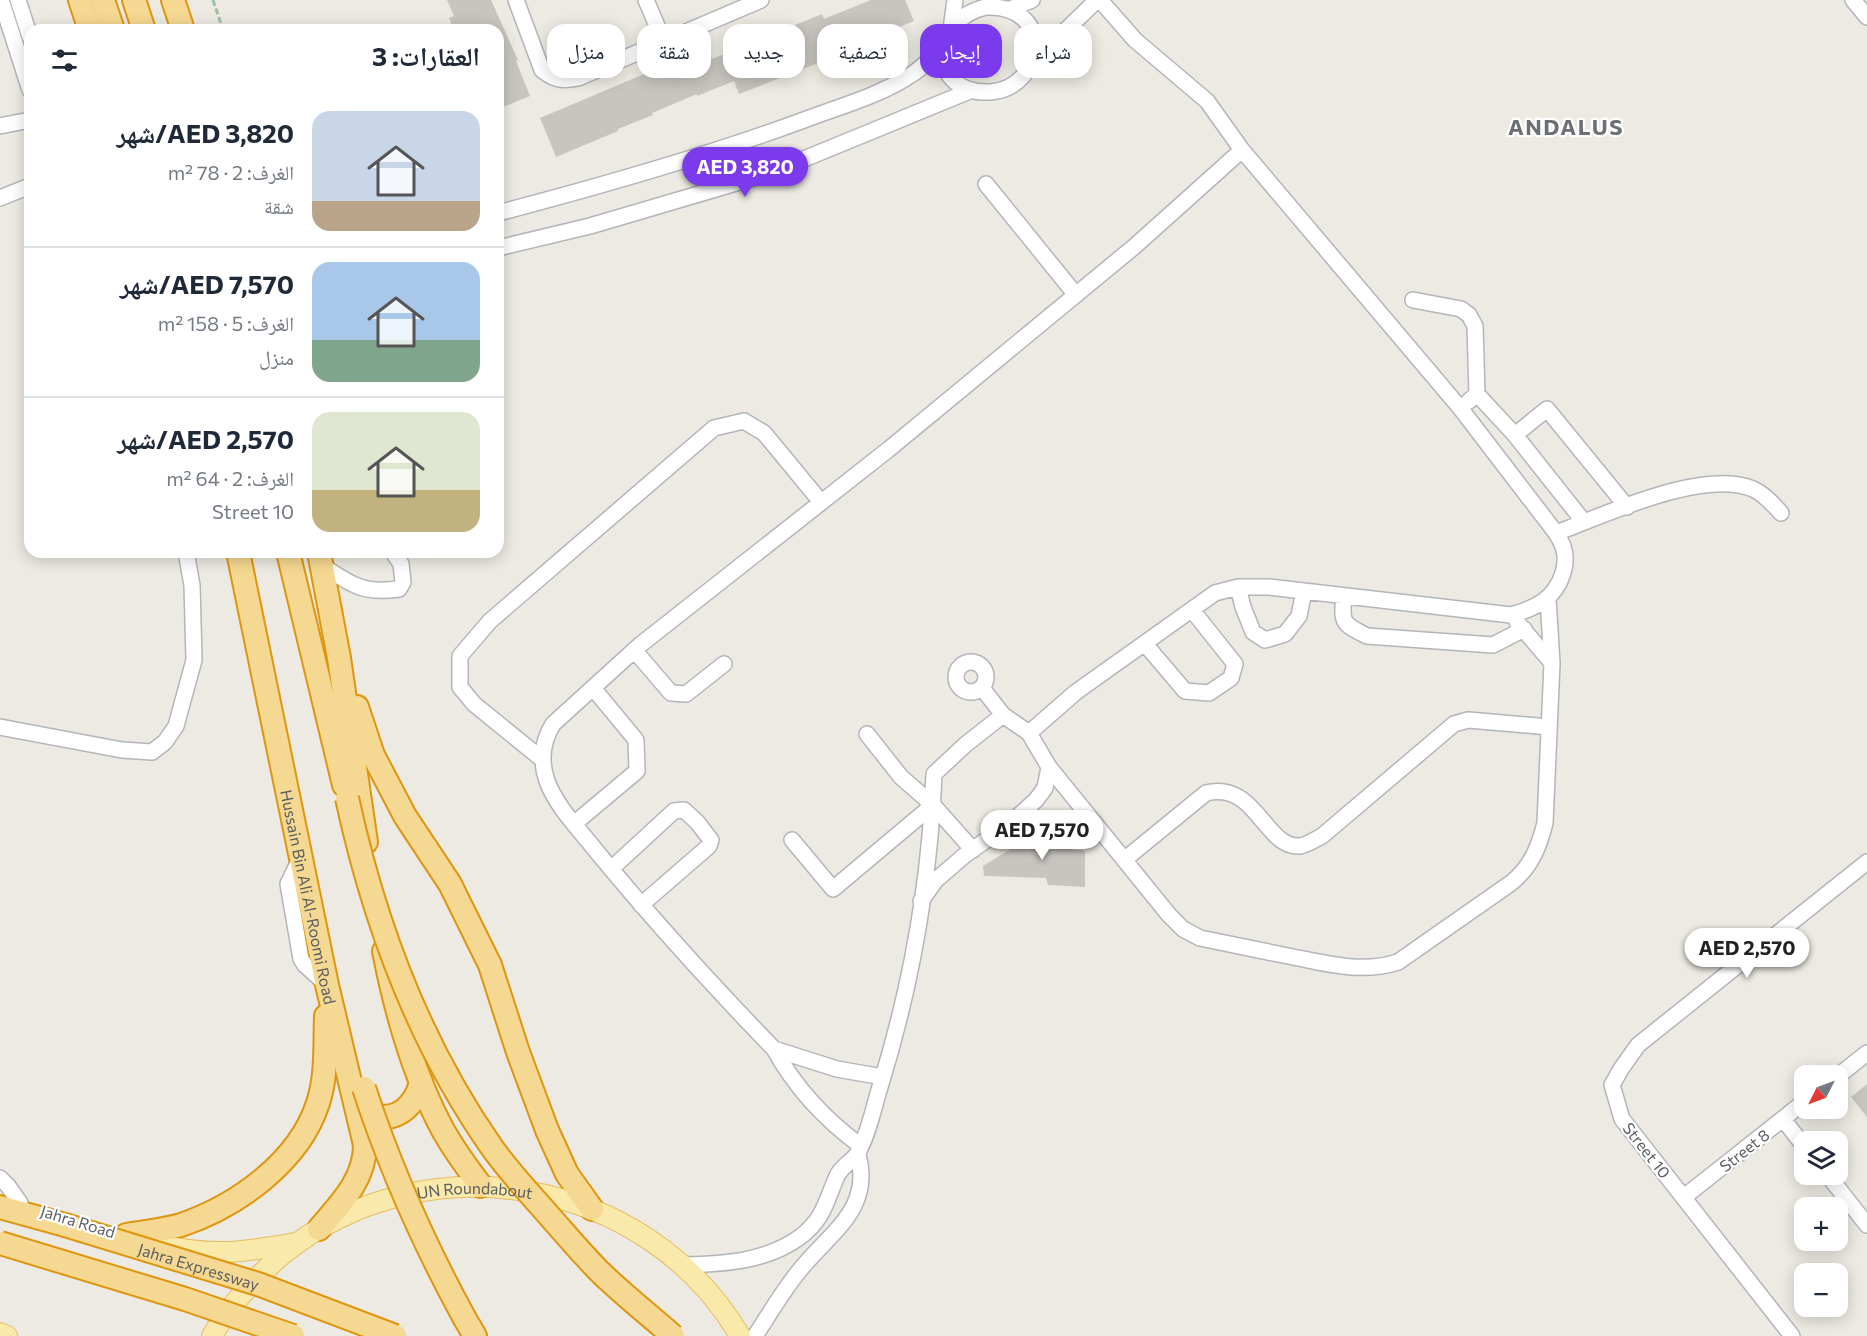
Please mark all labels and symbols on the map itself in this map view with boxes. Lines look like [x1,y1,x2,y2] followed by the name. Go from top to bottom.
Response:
[1508,113,1624,140] district label: ANDALUS
[676,147,814,198] pin: AED 3,820
[278,788,341,1006] street label: Hussain Bin Ali Al-Roomi Road
[973,810,1111,861] pin: AED 7,570
[1678,928,1816,979] pin: AED 2,570
[1794,1065,1848,1119] north arrow
[1619,1118,1675,1182] street label: Street 10
[1715,1125,1773,1175] street label: Street 8
[415,1177,535,1202] street label: UN Roundabout
[38,1201,118,1241] street label: Jahra Road
[136,1239,262,1293] street label: Jahra Expressway

